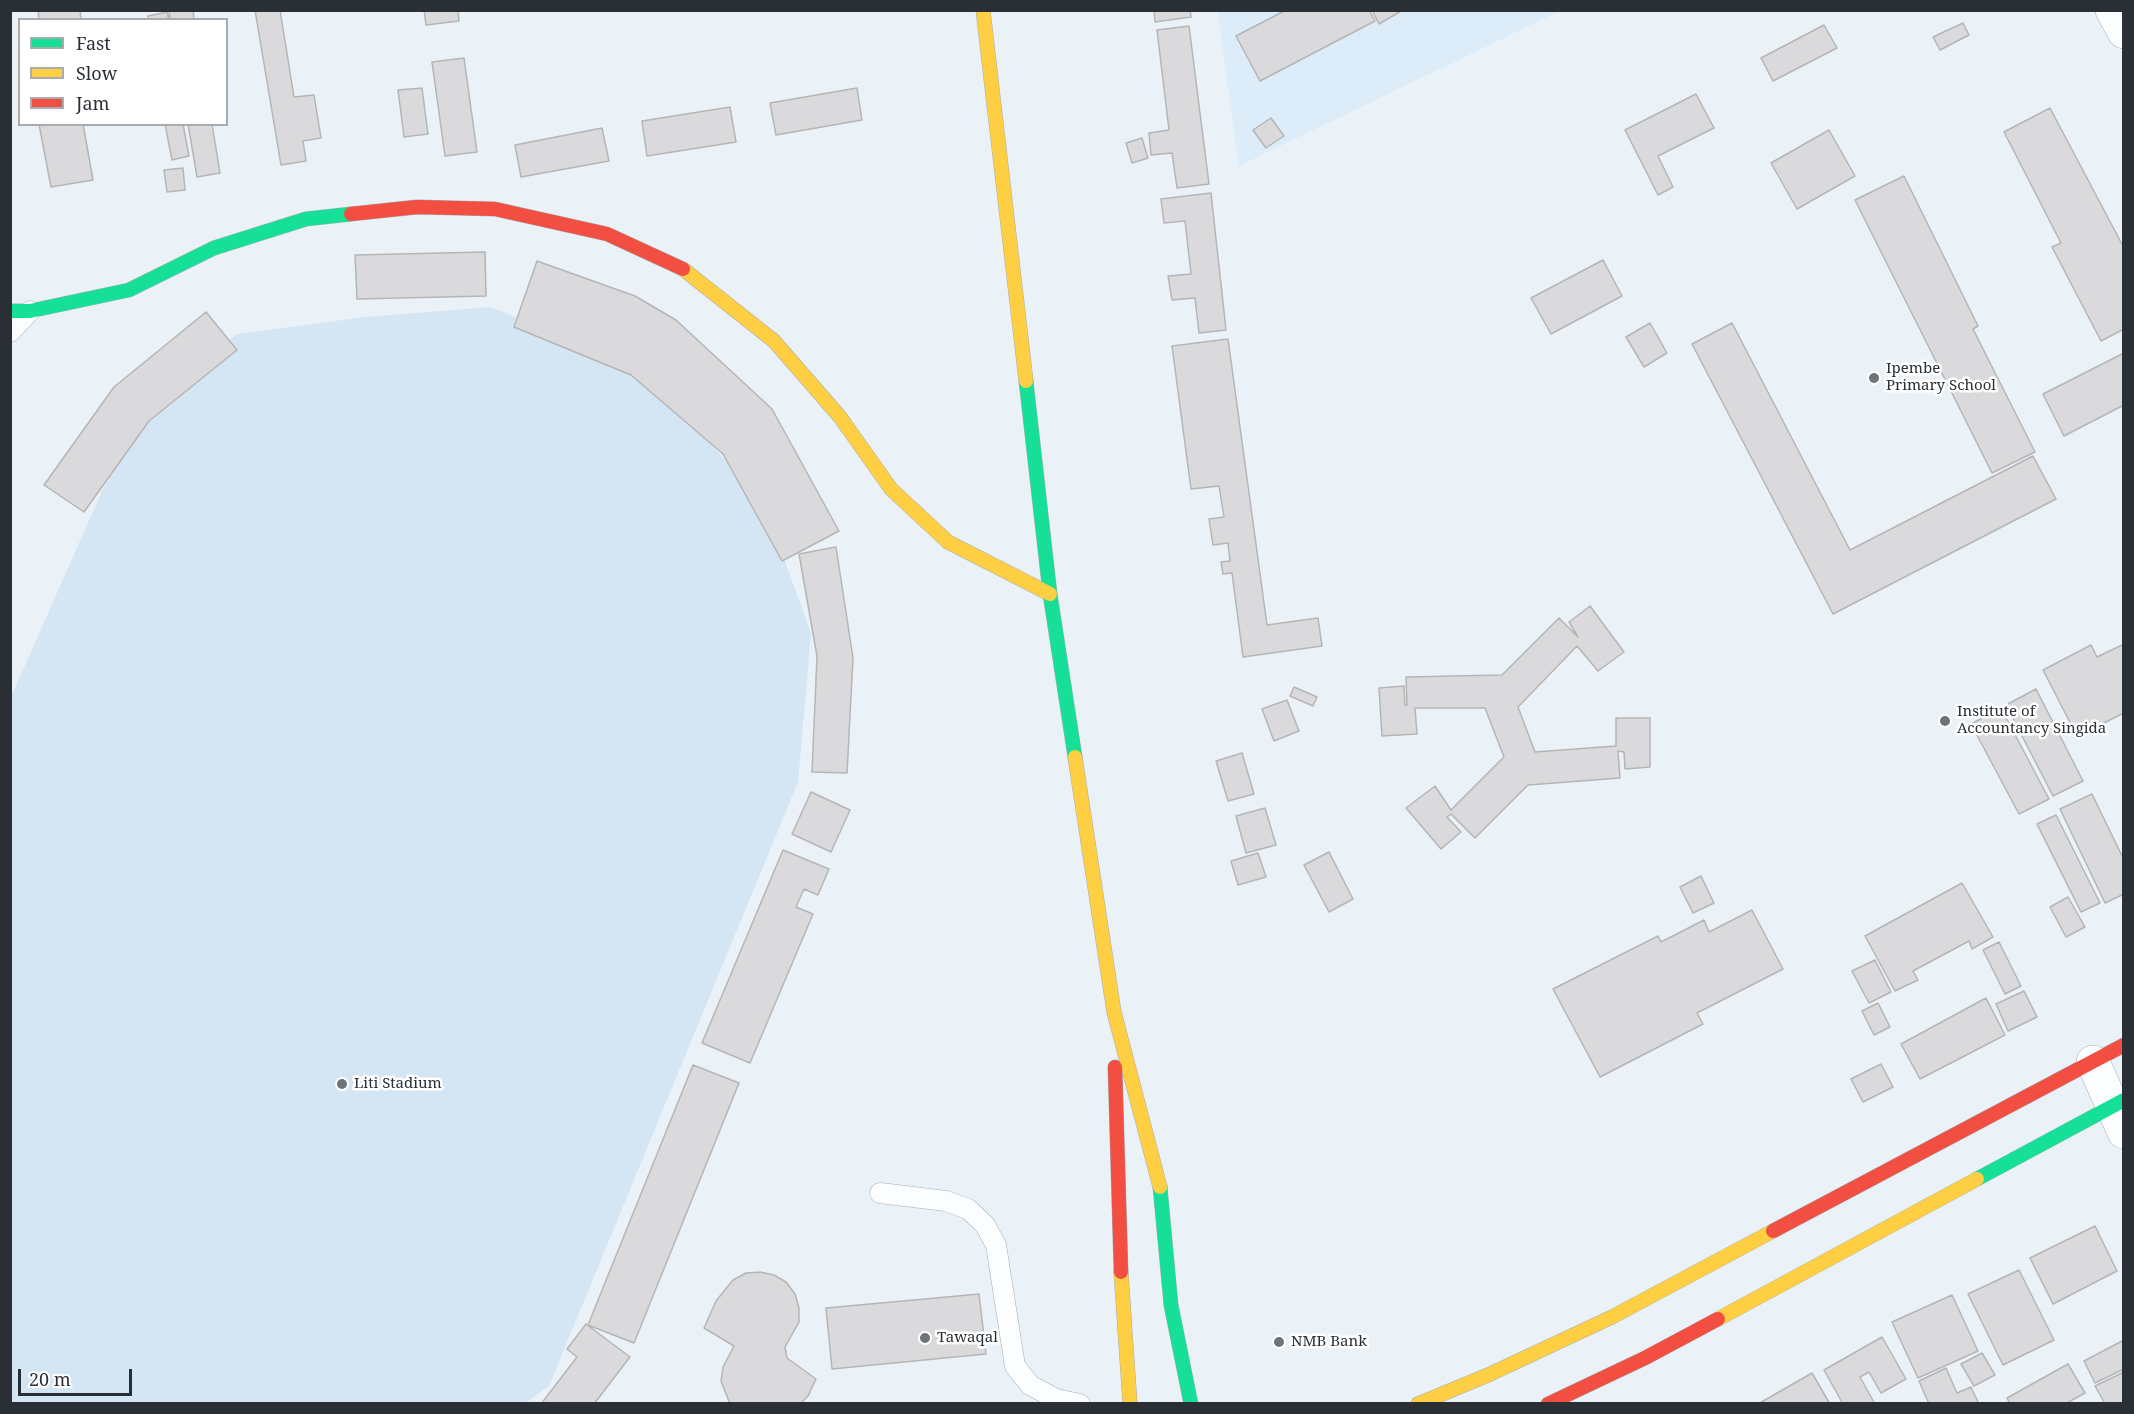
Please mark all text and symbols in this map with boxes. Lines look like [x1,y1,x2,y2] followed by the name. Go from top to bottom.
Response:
[18,18,228,126] legend
[76,31,111,55] text: Fast
[76,61,117,85] text: Slow
[76,91,110,115] text: Jam
[1886,360,1996,395] place label: Ipembe Primary School
[1867,371,1881,385] marker: Ipembe Primary School
[1957,703,2106,738] place label: Institute of Accountancy Singida
[1938,714,1952,728] marker: Institute of Accountancy Singida
[354,1075,442,1093] place label: Liti Stadium
[335,1077,349,1091] marker: Liti Stadium
[937,1329,998,1347] place label: Tawaqal
[918,1331,932,1345] marker: Tawaqal
[1291,1333,1367,1351] place label: NMB Bank
[1272,1335,1286,1349] marker: NMB Bank
[21,1357,135,1395] scale bar
[29,1367,71,1391] text: 20 m

